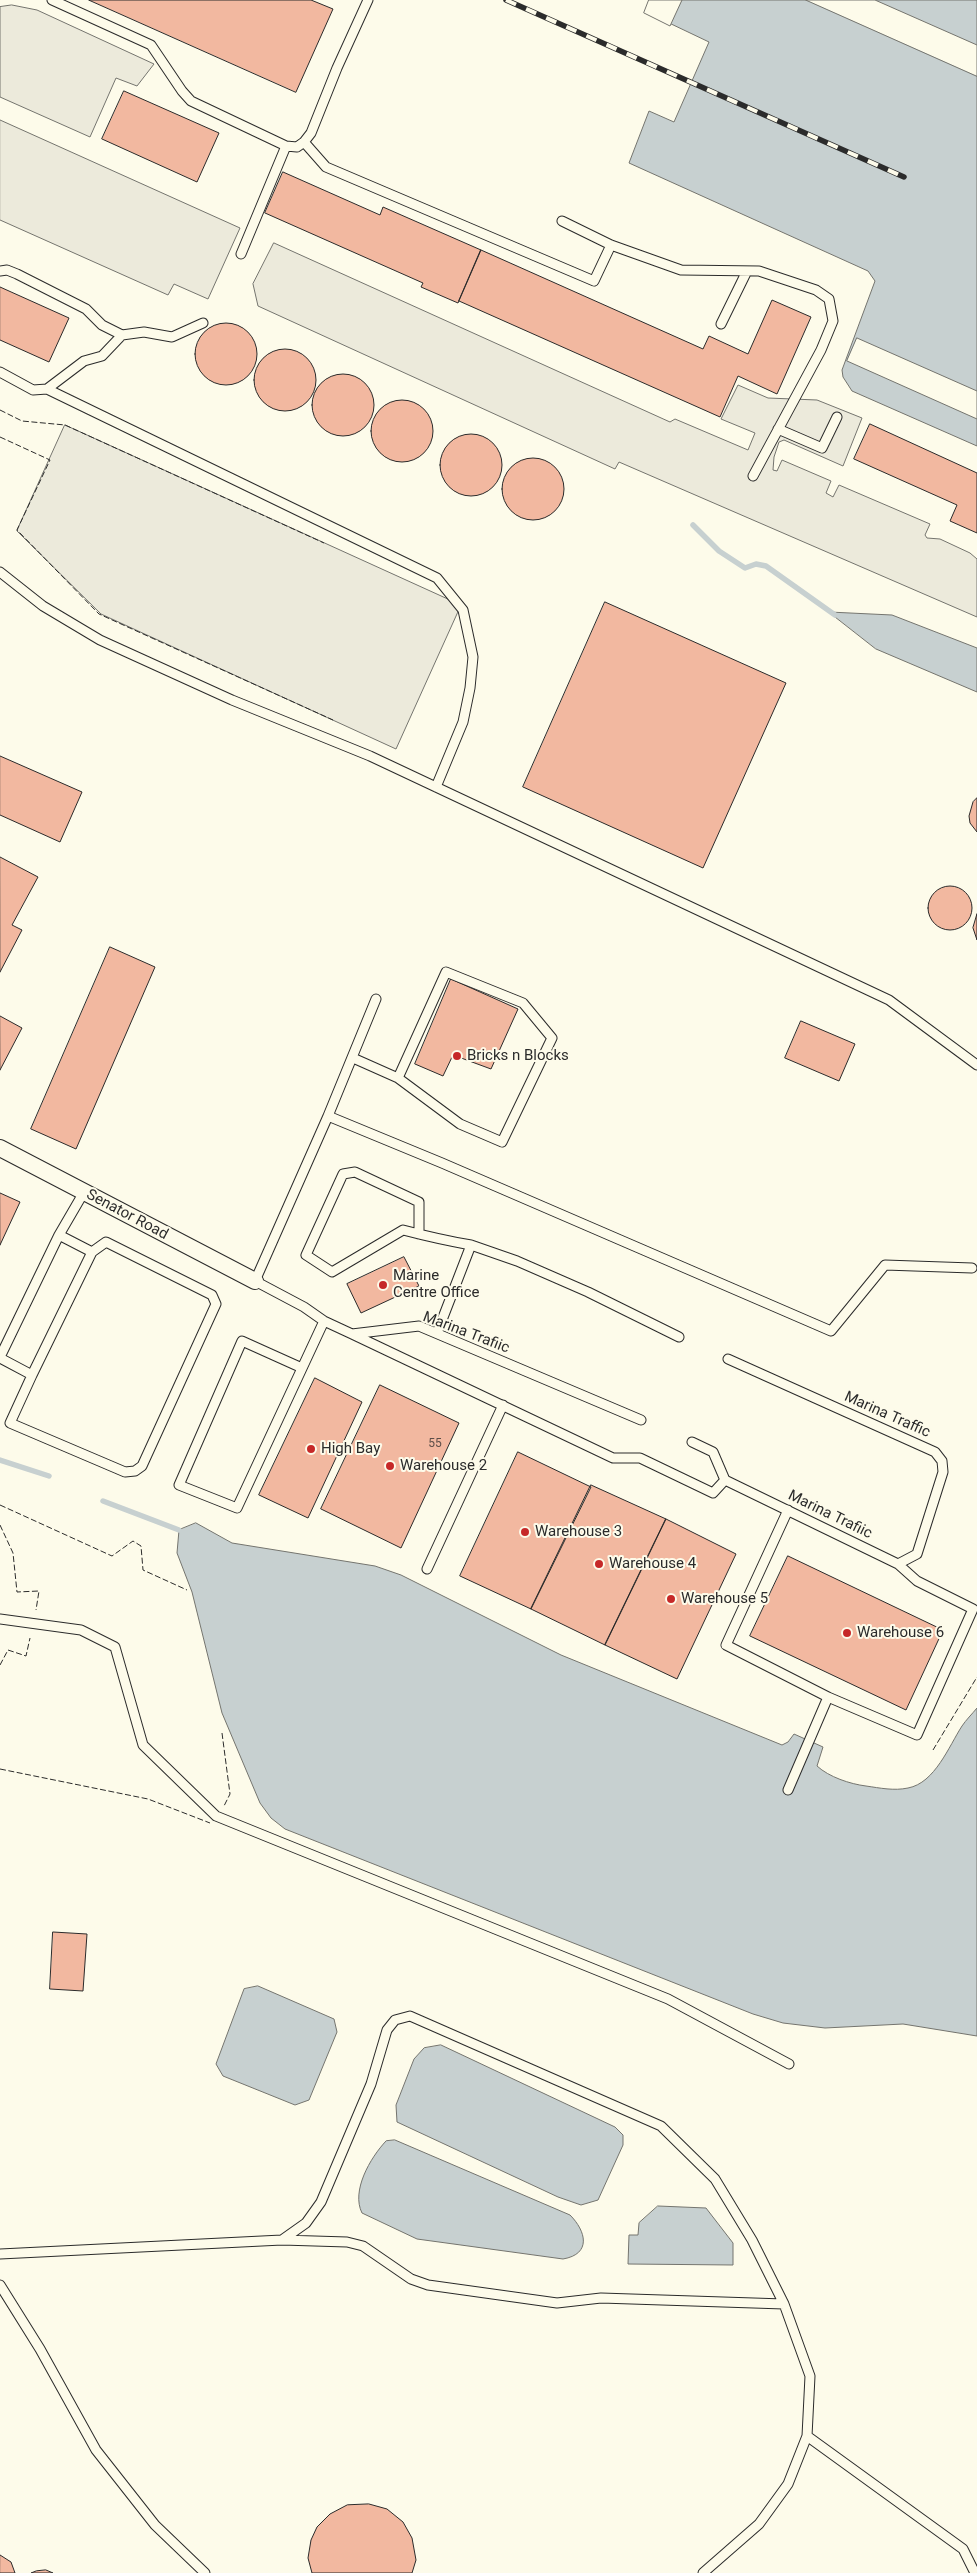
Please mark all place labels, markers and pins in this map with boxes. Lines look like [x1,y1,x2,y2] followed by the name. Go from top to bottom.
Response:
[467,1047,569,1065] place label: Bricks n Blocks
[451,1050,463,1062] marker: Bricks n Blocks
[393,1267,479,1302] place label: Marine Centre Office
[377,1279,389,1291] marker: Marine Centre Office
[321,1440,380,1458] place label: High Bay
[305,1443,317,1455] marker: High Bay
[400,1457,487,1475] place label: Warehouse 2
[384,1460,396,1472] marker: Warehouse 2
[535,1523,622,1541] place label: Warehouse 3
[519,1526,531,1538] marker: Warehouse 3
[609,1555,696,1573] place label: Warehouse 4
[593,1558,605,1570] marker: Warehouse 4
[681,1590,768,1608] place label: Warehouse 5
[665,1593,677,1605] marker: Warehouse 5
[857,1624,944,1642] place label: Warehouse 6
[841,1627,853,1639] marker: Warehouse 6

